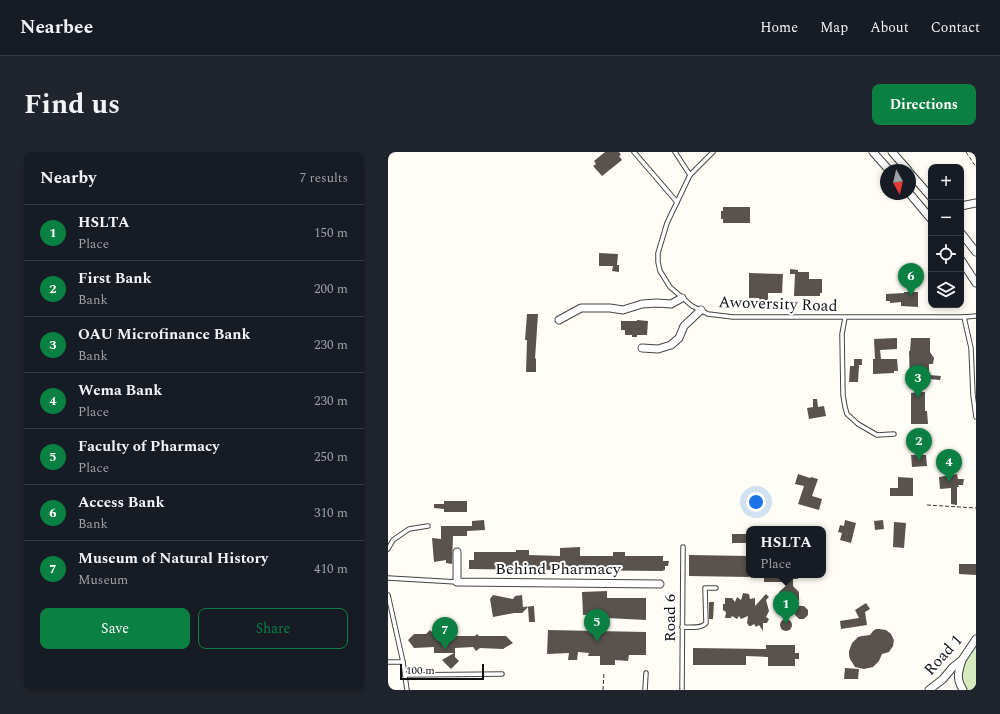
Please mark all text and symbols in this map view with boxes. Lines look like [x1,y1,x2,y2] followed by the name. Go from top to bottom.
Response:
[20,13,93,42] text: Nearbee
[760,17,798,38] text: Home
[820,17,848,38] text: Map
[870,17,909,38] text: About
[931,17,980,38] text: Contact
[24,83,120,126] text: Find us
[872,84,976,125] button: Directions
[880,164,916,200] north arrow
[928,164,964,308] map controls
[928,164,964,200] button: +
[40,165,96,191] text: Nearby
[300,168,348,188] text: 7 results
[928,200,964,236] button: −
[78,211,130,234] text: HSLTA
[49,223,57,243] text: 1
[314,223,348,243] text: 150 m
[78,234,109,254] text: Place
[928,236,964,272] button: locate
[898,263,924,296] pin: 6
[78,267,152,290] text: First Bank
[928,272,964,308] button: layers
[49,279,57,299] text: 2
[314,279,348,299] text: 200 m
[78,290,108,310] text: Bank
[718,290,838,318] street label: Awoversity Road
[78,323,250,346] text: OAU Microfinance Bank
[49,335,57,355] text: 3
[314,335,348,355] text: 230 m
[78,346,108,366] text: Bank
[905,365,931,398] pin: 3
[78,379,162,402] text: Wema Bank
[49,391,57,411] text: 4
[314,391,348,411] text: 230 m
[78,402,109,422] text: Place
[906,428,932,461] pin: 2
[78,435,219,458] text: Faculty of Pharmacy
[49,447,57,467] text: 5
[314,447,348,467] text: 250 m
[936,449,962,482] pin: 4
[78,458,109,478] text: Place
[78,491,165,514] text: Access Bank
[746,492,766,512] your location
[49,503,57,523] text: 6
[314,503,348,523] text: 310 m
[78,514,108,534] text: Bank
[746,526,826,578] popup
[760,531,812,554] text: HSLTA
[78,547,268,570] text: Museum of Natural History
[760,554,791,574] text: Place
[495,557,622,581] street label: Behind Pharmacy
[49,559,57,579] text: 7
[314,559,348,579] text: 410 m
[78,570,128,590] text: Museum
[773,591,799,624] pin: 1
[658,594,682,642] street label: Road 6
[40,608,190,649] button: Save
[198,608,348,649] button: Share
[584,609,610,642] pin: 5
[432,617,458,650] pin: 7
[918,629,968,681] street label: Road 1
[400,662,484,681] scale bar
[406,662,435,679] text: 100 m

